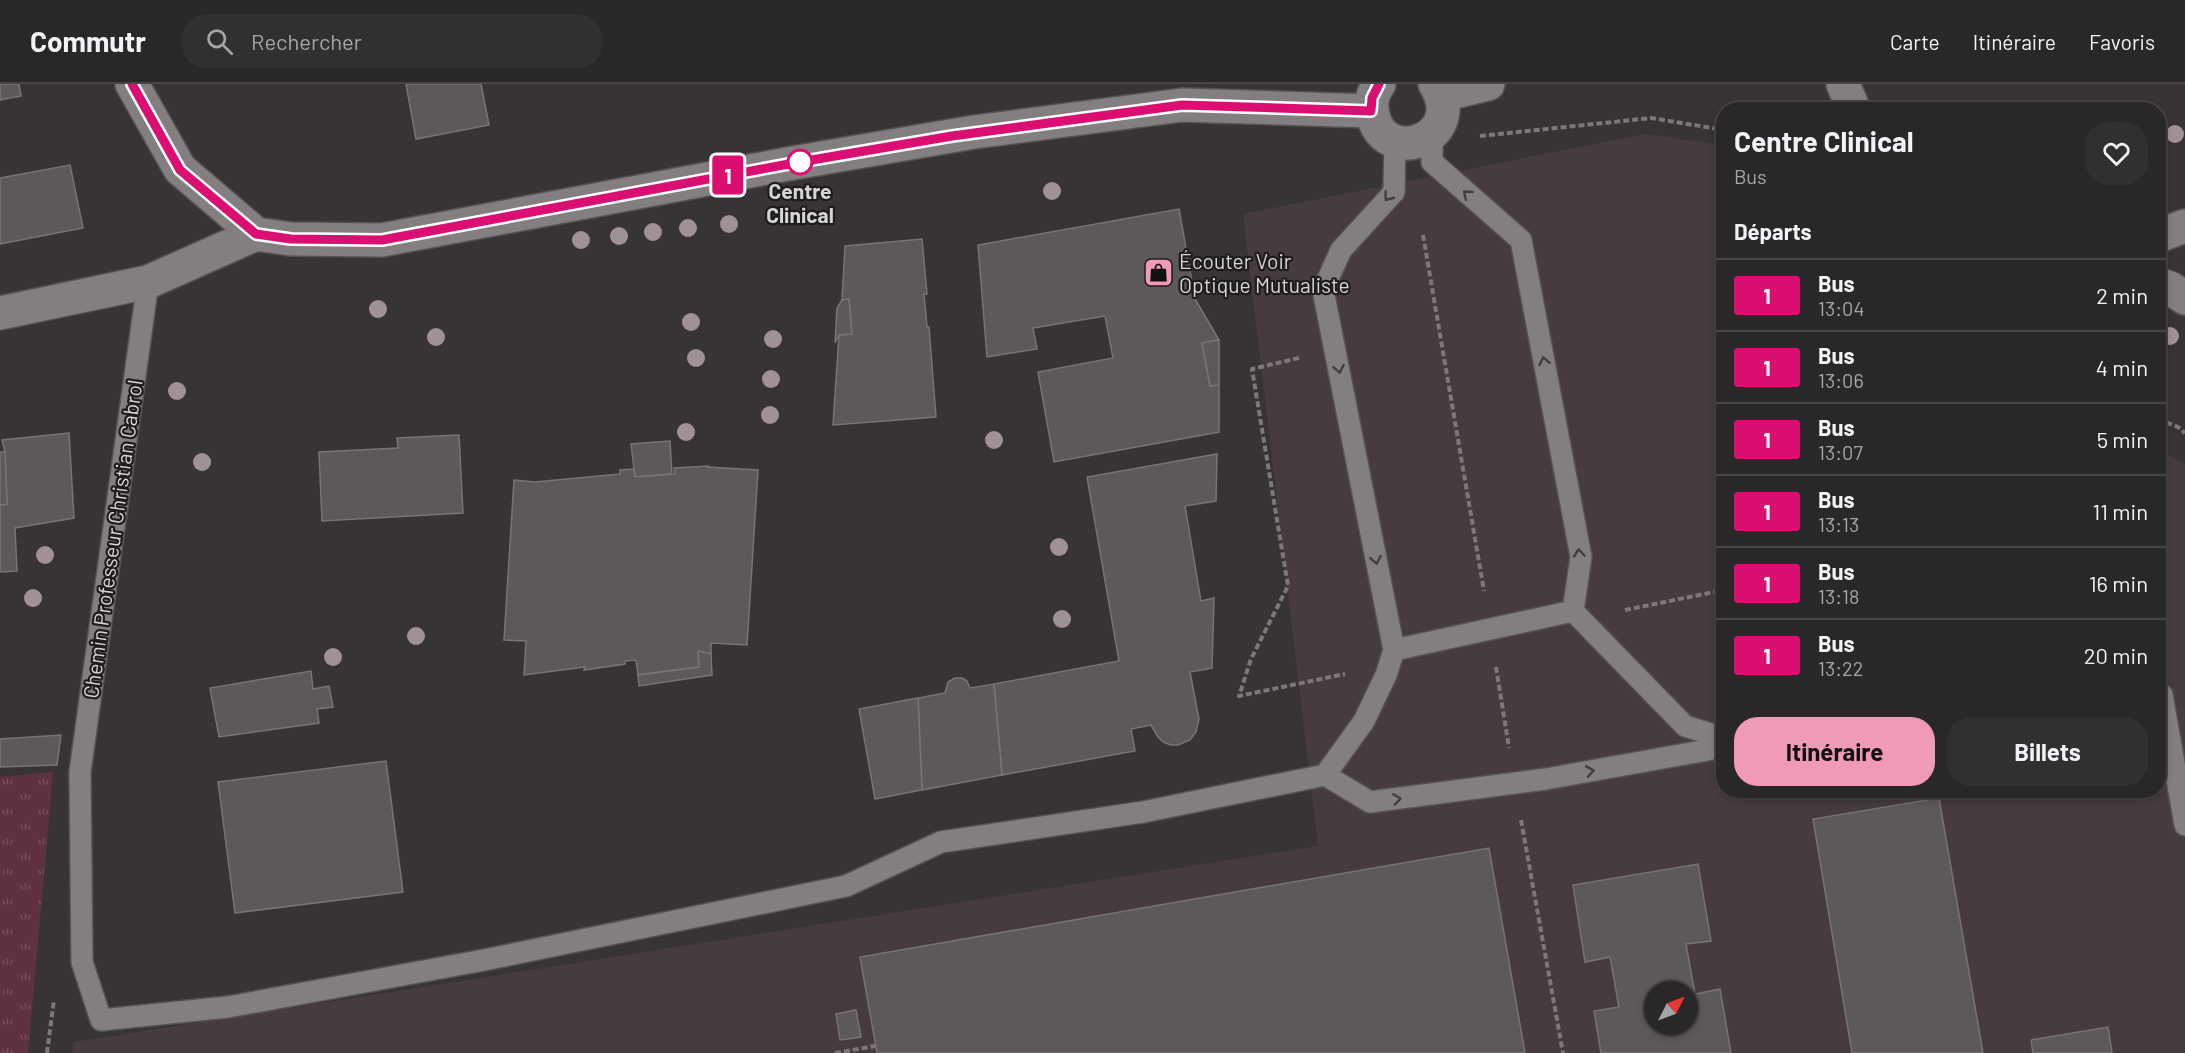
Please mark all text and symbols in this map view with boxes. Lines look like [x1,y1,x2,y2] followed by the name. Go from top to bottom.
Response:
[182,14,602,68] search box
[30,24,146,58] text: Commutr
[203,25,236,58] icon: search
[251,28,362,54] text: Rechercher
[1890,29,1940,54] text: Carte
[1973,29,2056,54] text: Itinéraire
[2089,29,2155,54] text: Favoris
[2085,122,2148,185] button: heart
[1734,124,1914,158] text: Centre Clinical
[787,149,813,175] marker: Centre Clinical
[708,156,748,194] line badge: 1
[724,163,732,188] text: 1
[1734,164,1767,188] text: Bus
[766,178,834,227] place label: Centre Clinical
[1462,190,1473,201] one-way arrow
[1384,191,1395,202] one-way arrow
[1734,218,1812,244] text: Départs
[1179,248,1350,297] place label: Écouter Voir Optique Mutualiste
[1142,256,1174,288] shop icon: Écouter Voir Optique Mutualiste
[1818,270,1855,296] text: Bus
[2096,282,2148,308] text: 2 min
[1763,283,1771,308] text: 1
[1818,296,1864,320] text: 13:04
[1818,342,1855,368] text: Bus
[2096,354,2148,380] text: 4 min
[1763,355,1771,380] text: 1
[1538,357,1551,367] one-way arrow
[1332,364,1345,374] one-way arrow
[1818,368,1864,392] text: 13:06
[77,378,147,700] street label: Chemin Professeur Christian Cabrol
[1818,414,1855,440] text: Bus
[2097,426,2148,452] text: 5 min
[1763,427,1771,452] text: 1
[1818,440,1863,464] text: 13:07
[1818,486,1855,512] text: Bus
[2092,498,2148,524] text: 11 min
[1763,499,1771,524] text: 1
[1818,512,1859,536] text: 13:13
[1573,548,1586,557] one-way arrow
[1369,555,1382,565] one-way arrow
[1818,558,1855,584] text: Bus
[2089,570,2148,596] text: 16 min
[1763,571,1771,596] text: 1
[1818,584,1860,608] text: 13:18
[1818,630,1855,656] text: Bus
[2084,642,2148,668] text: 20 min
[1763,643,1771,668] text: 1
[1818,656,1864,680] text: 13:22
[1734,717,1935,786] button: Itinéraire
[1947,717,2148,786] button: Billets
[1585,765,1595,778] one-way arrow
[1392,793,1401,805] one-way arrow
[1644,981,1698,1035] north arrow
[1644,981,1698,1035] map controls

